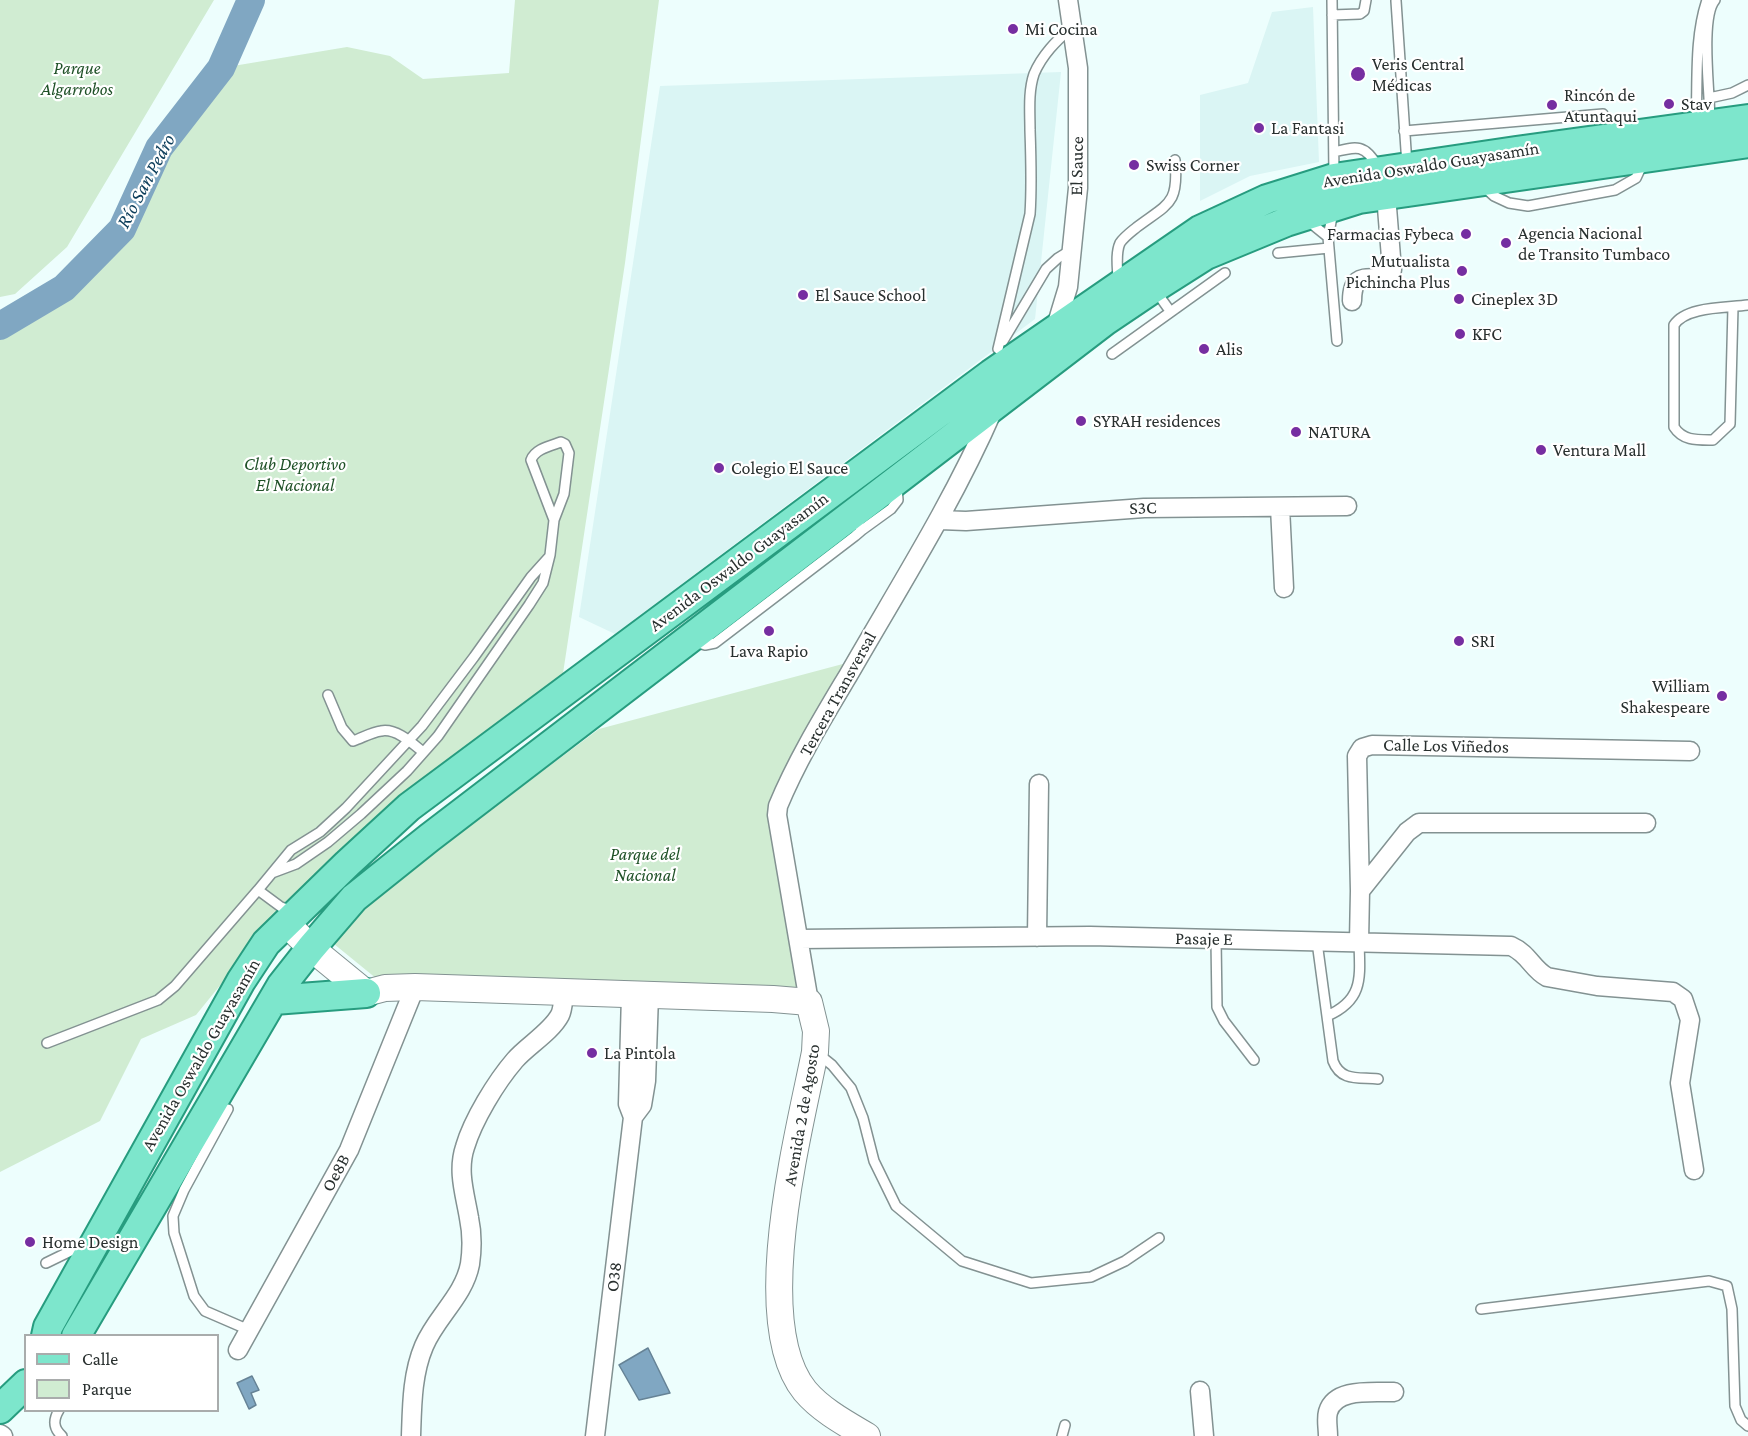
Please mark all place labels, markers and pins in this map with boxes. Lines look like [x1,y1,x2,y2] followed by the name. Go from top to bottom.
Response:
[1025,18,1098,40] place label: Mi Cocina
[1006,22,1020,36] marker: Mi Cocina
[1372,53,1464,96] place label: Veris Central Médicas
[1349,65,1367,83] marker: Veris Central Médicas
[1564,84,1637,127] place label: Rincón de Atuntaqui
[1681,93,1712,115] place label: Stav
[1662,97,1676,111] marker: Stav
[1545,98,1559,112] marker: Rincón de Atuntaqui
[1271,117,1344,139] place label: La Fantasi
[1252,121,1266,135] marker: La Fantasi
[1146,154,1240,176] place label: Swiss Corner
[1127,158,1141,172] marker: Swiss Corner
[1518,222,1670,264] place label: Agencia Nacional de Transito Tumbaco
[1327,223,1454,245] place label: Farmacias Fybeca
[1459,227,1473,241] marker: Farmacias Fybeca
[1499,236,1513,250] marker: Agencia Nacional de Transito Tumbaco
[1346,250,1450,292] place label: Mutualista Pichincha Plus
[1455,264,1469,278] marker: Mutualista Pichincha Plus
[815,284,926,306] place label: El Sauce School
[796,288,810,302] marker: El Sauce School
[1471,288,1558,310] place label: Cineplex 3D
[1452,292,1466,306] marker: Cineplex 3D
[1472,323,1502,345] place label: KFC
[1453,327,1467,341] marker: KFC
[1216,338,1243,360] place label: Alis
[1197,342,1211,356] marker: Alis
[1093,410,1221,432] place label: SYRAH residences
[1074,414,1088,428] marker: SYRAH residences
[1308,421,1371,443] place label: NATURA
[1289,425,1303,439] marker: NATURA
[1553,439,1646,461] place label: Ventura Mall
[1534,443,1548,457] marker: Ventura Mall
[731,457,848,479] place label: Colegio El Sauce
[712,461,726,475] marker: Colegio El Sauce
[762,624,776,638] marker: Lava Rapio
[1471,630,1495,652] place label: SRI
[1452,634,1466,648] marker: SRI
[730,640,808,662] place label: Lava Rapio
[1621,675,1710,718] place label: William Shakespeare
[1715,689,1729,703] marker: William Shakespeare
[604,1042,676,1064] place label: La Pintola
[585,1046,599,1060] marker: La Pintola
[42,1231,139,1253] place label: Home Design
[23,1235,37,1249] marker: Home Design

